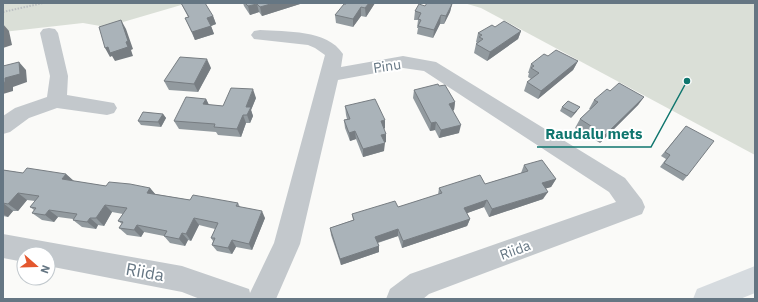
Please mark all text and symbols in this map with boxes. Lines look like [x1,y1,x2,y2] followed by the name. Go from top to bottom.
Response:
[372,55,402,77] street label: Pinu
[537,120,651,147] callout: Raudalu mets
[545,124,643,143] text: Raudalu mets
[497,236,533,264] street label: Riida
[16,246,56,286] north arrow
[124,258,166,286] street label: Riida
[37,263,53,276] text: N

